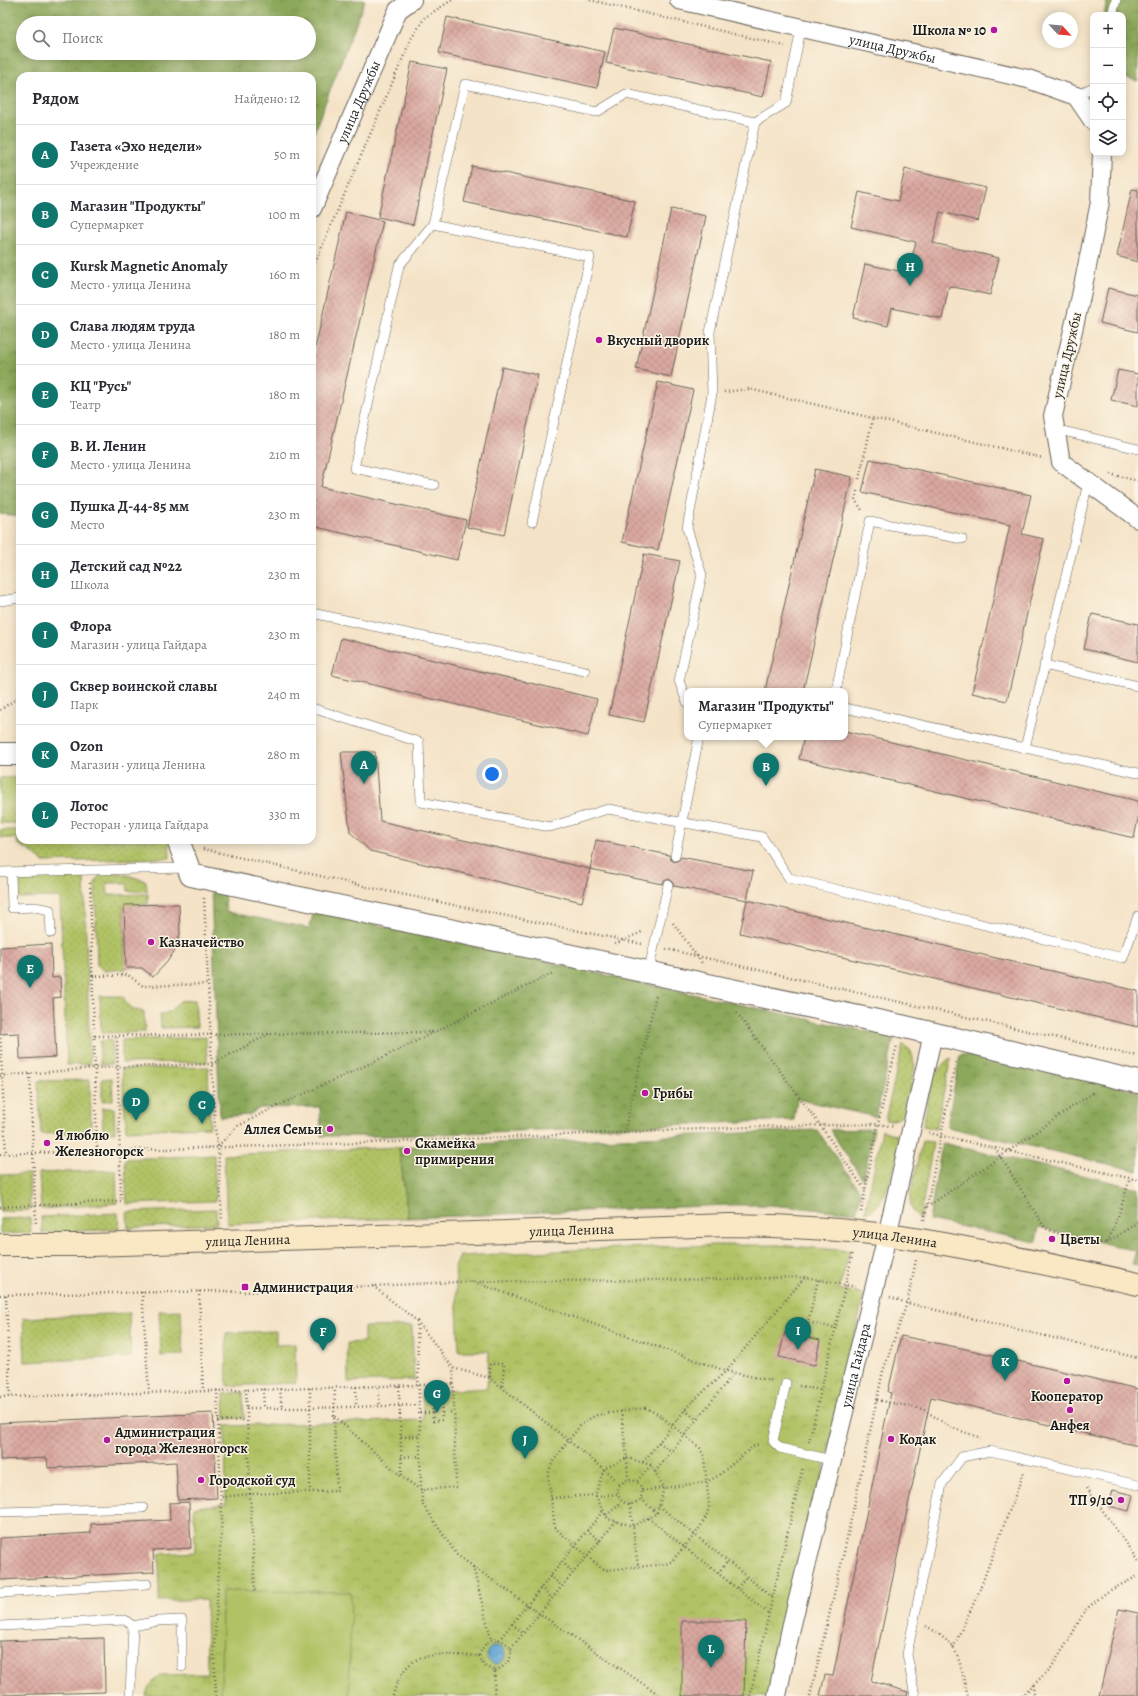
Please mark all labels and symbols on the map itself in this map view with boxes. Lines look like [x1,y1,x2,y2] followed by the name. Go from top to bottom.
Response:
[1042,12,1078,48] north arrow
[912,21,986,40] place label: Школа № 10
[989,25,999,35] marker: Школа № 10
[846,29,938,67] street label: улица Дружбы
[332,57,385,147] street label: улица Дружбы
[897,253,923,286] pin: H
[1048,310,1086,401] street label: улица Дружбы
[607,331,710,350] place label: Вкусный дворик
[594,335,604,345] marker: Вкусный дворик
[351,751,377,784] pin: A
[753,753,779,786] pin: B
[482,764,502,784] your location
[159,933,244,952] place label: Казначейство
[146,937,156,947] marker: Казначейство
[17,955,43,988] pin: E
[653,1084,693,1103] place label: Грибы
[123,1088,149,1121] pin: D
[640,1088,650,1098] marker: Грибы
[189,1091,215,1124] pin: C
[243,1120,322,1139] place label: Аллея Семьи
[325,1124,335,1134] marker: Аллея Семьи
[55,1126,144,1161] place label: Я люблю Железногорск
[415,1134,494,1169] place label: Скамейка примирения
[42,1138,52,1148] marker: Я люблю Железногорск
[402,1146,412,1156] marker: Скамейка примирения
[528,1219,615,1241] street label: улица Ленина
[851,1222,939,1252] street label: улица Ленина
[204,1229,291,1251] street label: улица Ленина
[1060,1230,1100,1249] place label: Цветы
[1047,1234,1057,1244] marker: Цветы
[252,1278,353,1297] place label: Администрация
[240,1282,250,1292] marker: Администрация
[785,1317,811,1350] pin: I
[310,1318,336,1351] pin: F
[836,1320,875,1410] street label: улица Гайдара
[992,1348,1018,1381] pin: K
[1062,1376,1072,1386] marker: Кооператор
[424,1380,450,1413] pin: G
[1031,1387,1104,1406] place label: Кооператор
[1065,1405,1075,1415] marker: Анфея
[1049,1416,1090,1435] place label: Анфея
[114,1423,248,1458] place label: Администрация города Железногорск
[512,1426,538,1459] pin: J
[899,1430,937,1449] place label: Кодак
[886,1434,896,1444] marker: Кодак
[102,1435,112,1445] marker: Администрация города Железногорск
[209,1471,296,1490] place label: Городской суд
[196,1475,206,1485] marker: Городской суд
[1069,1491,1113,1510] place label: ТП 9/10
[1116,1495,1126,1505] marker: ТП 9/10
[698,1635,724,1668] pin: L

